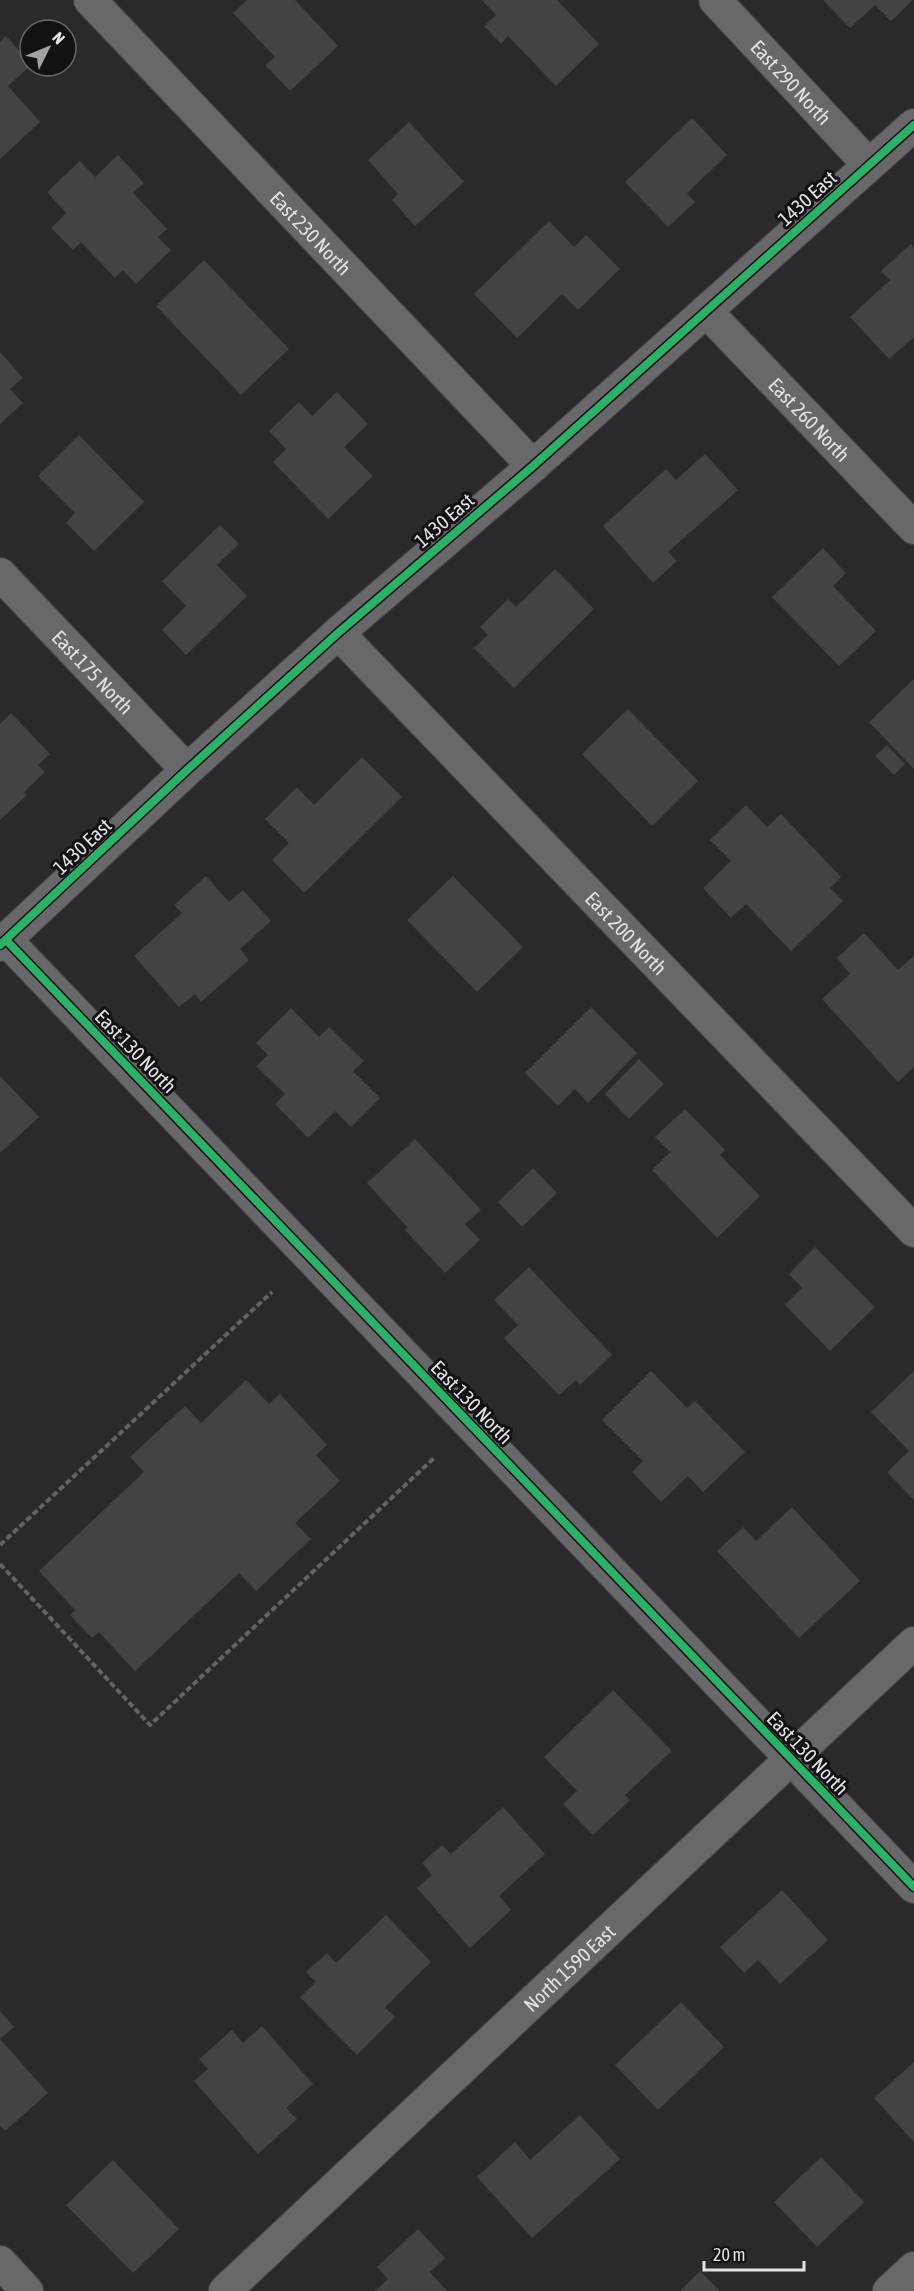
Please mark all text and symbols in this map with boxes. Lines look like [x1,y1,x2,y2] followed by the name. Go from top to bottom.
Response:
[18,18,78,78] north arrow
[49,28,69,47] text: N
[747,35,836,129] street label: East 290 North
[773,166,841,230] street label: 1430 East
[266,186,356,279] street label: East 230 North
[765,373,855,466] street label: East 260 North
[410,488,479,552] street label: 1430 East
[48,625,138,718] street label: East 175 North
[48,813,116,879] street label: 1430 East
[581,886,672,979] street label: East 200 North
[91,1005,181,1097] street label: East 130 North
[427,1356,517,1448] street label: East 130 North
[763,1707,853,1799] street label: East 130 North
[519,1919,619,2016] street label: North 1590 East
[704,2234,804,2272] scale bar
[713,2244,745,2265] text: 20 m

